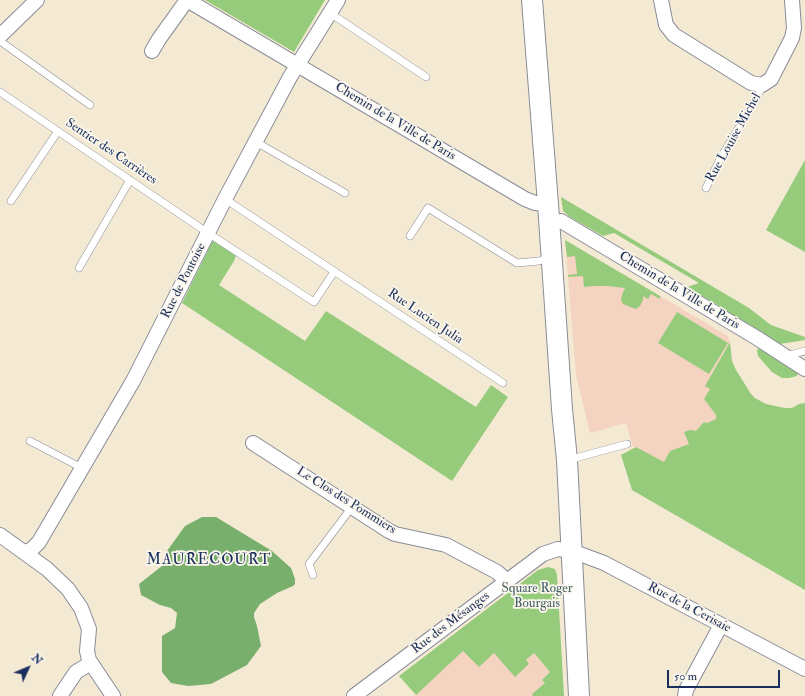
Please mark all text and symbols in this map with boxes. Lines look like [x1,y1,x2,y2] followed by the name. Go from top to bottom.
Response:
[332,80,458,164] street label: Chemin de la Ville de Paris
[703,91,765,185] street label: Rue Louise Michel
[62,116,160,188] street label: Sentier des Carrières
[158,241,210,321] street label: Rue de Pontoise
[616,249,742,333] street label: Chemin de la Ville de Paris
[384,286,466,348] street label: Rue Lucien Julia
[293,464,399,538] street label: Le Clos des Pommiers
[147,552,271,570] district label: MAURECOURT
[645,580,733,636] street label: Rue de la Cerisaie
[501,581,573,612] park label: Square Roger Bourgais
[409,589,493,657] street label: Rue des Mésanges
[8,648,48,688] north arrow
[29,651,45,667] text: N
[669,662,782,688] scale bar
[674,669,697,684] text: 50 m

